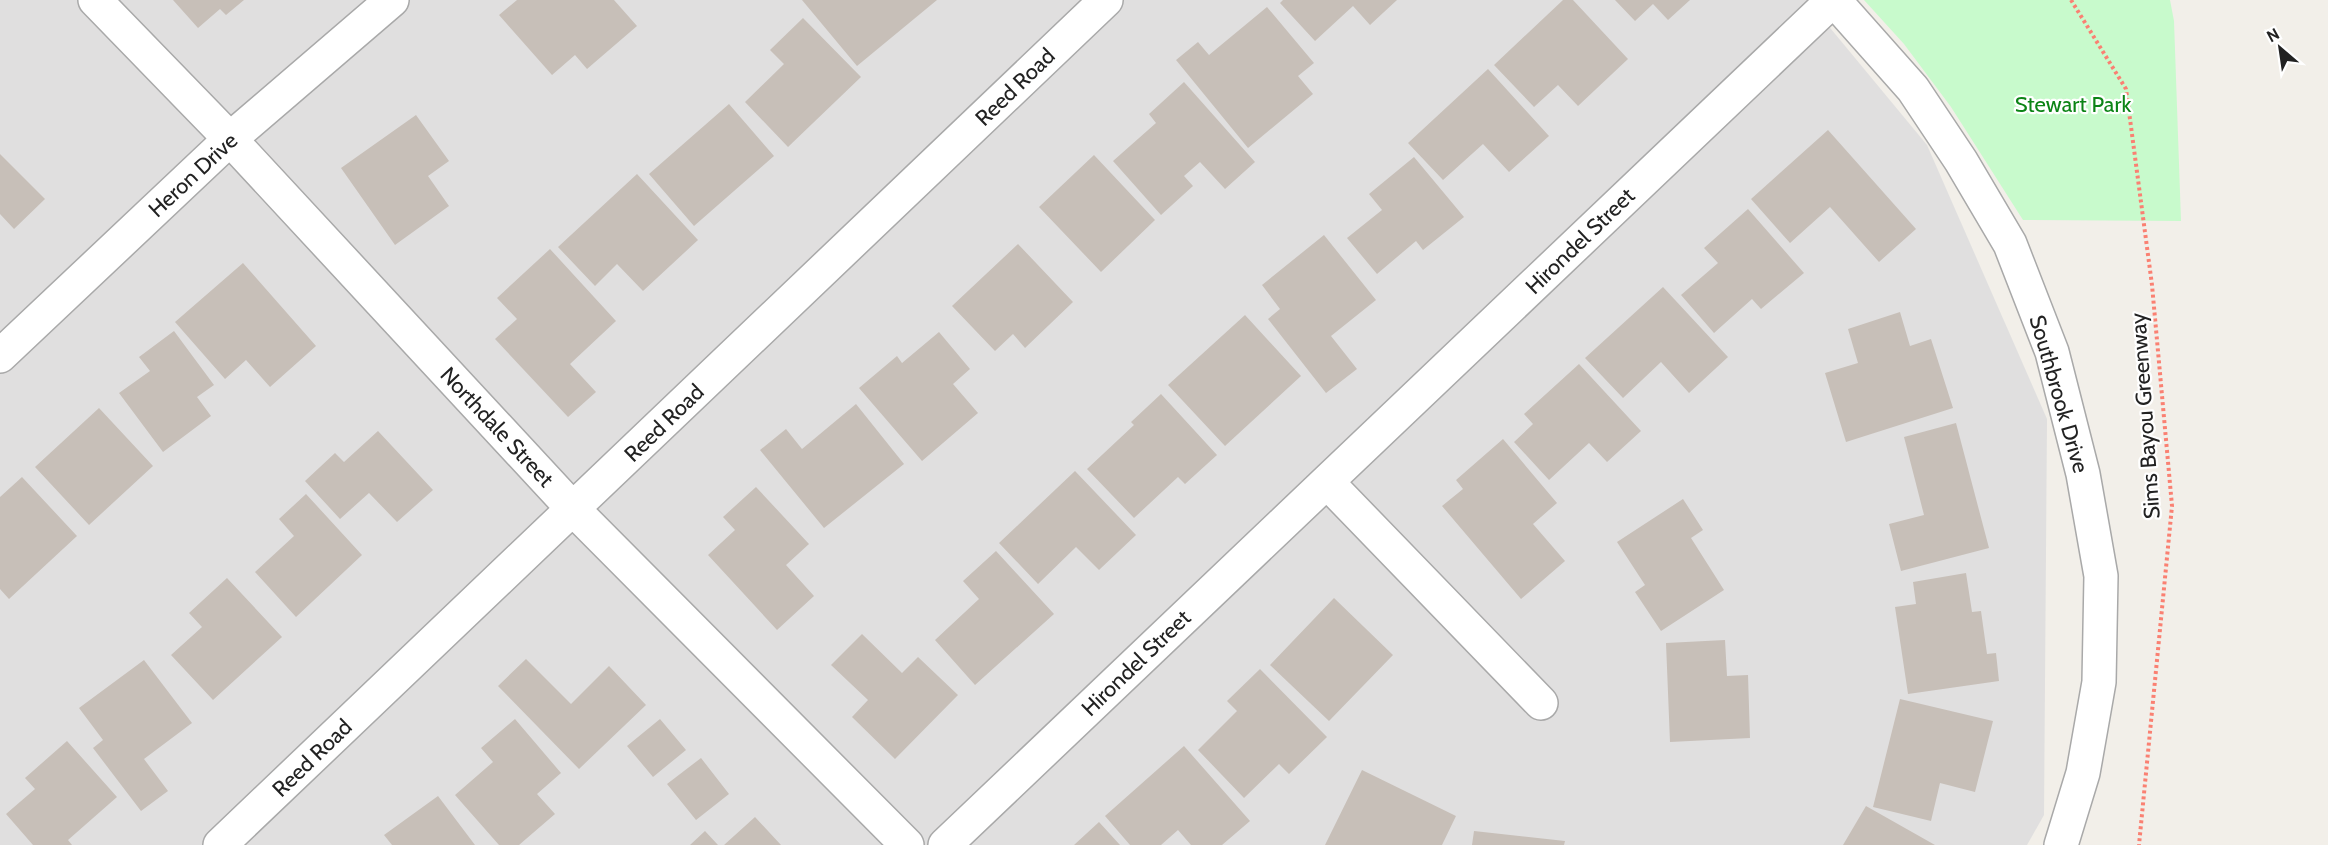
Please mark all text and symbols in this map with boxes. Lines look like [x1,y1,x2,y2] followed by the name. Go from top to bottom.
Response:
[2250,18,2310,78] north arrow
[2263,24,2283,46] text: N
[970,42,1060,132] street label: Reed Road
[2015,91,2131,118] park label: Stewart Park
[143,127,243,223] street label: Heron Drive
[1520,182,1641,300] street label: Hirondel Street
[2024,312,2094,476] street label: Southbrook Drive
[2124,312,2166,520] street label: Sims Bayou Greenway
[435,361,560,493] street label: Northdale Street
[619,378,709,468] street label: Reed Road
[1076,604,1197,722] street label: Hirondel Street
[267,713,357,803] street label: Reed Road

